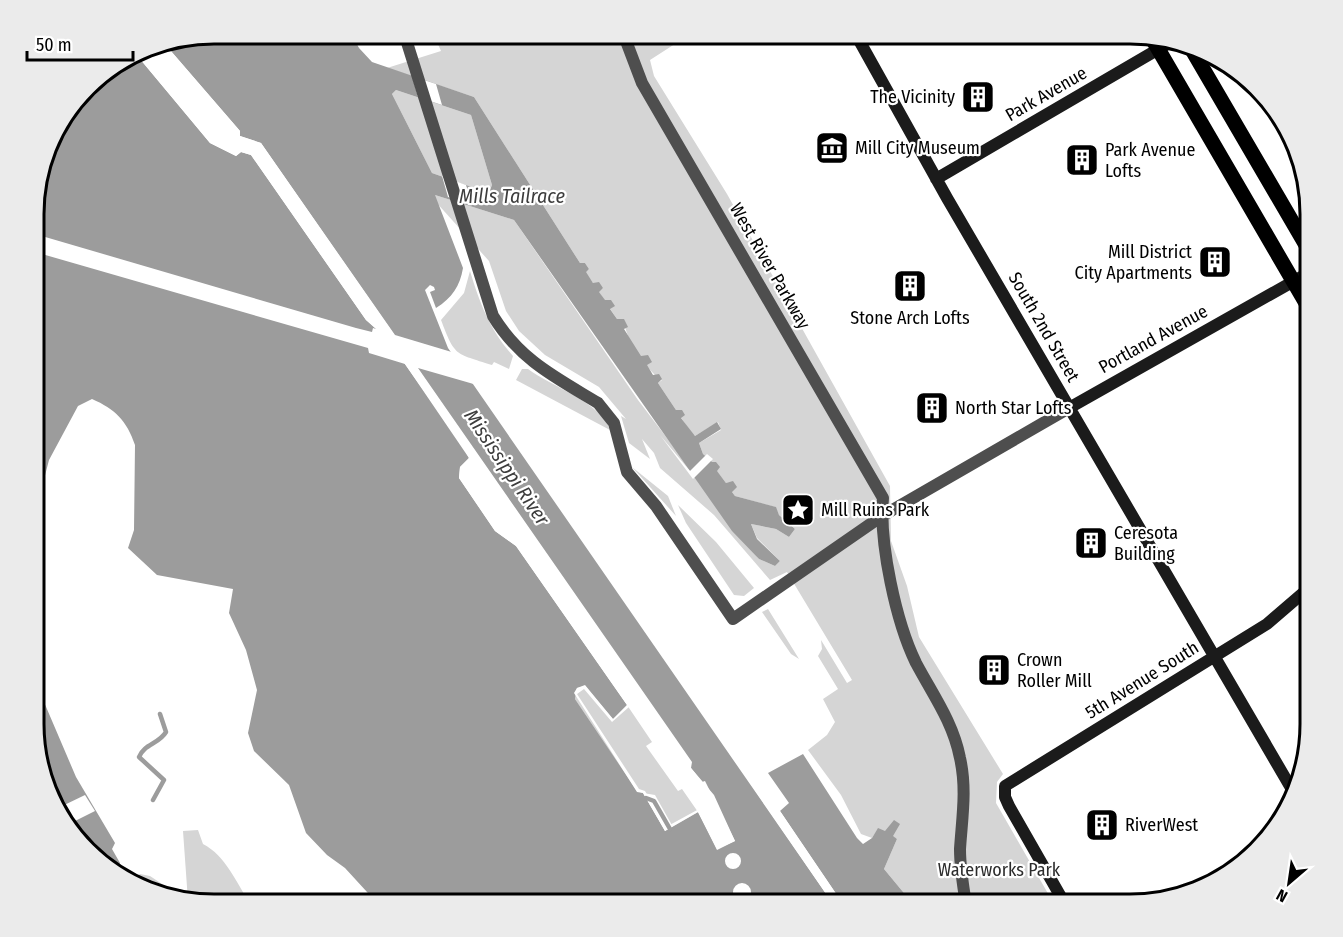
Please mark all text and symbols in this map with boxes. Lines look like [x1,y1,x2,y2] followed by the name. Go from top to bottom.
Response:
[27,24,134,62] scale bar
[36,34,72,56] text: 50 m
[1001,62,1091,126] street label: Park Avenue
[960,79,996,115] building icon: The Vicinity
[870,86,955,108] place label: The Vicinity
[814,130,850,166] museum icon: Mill City Museum
[855,137,980,159] place label: Mill City Museum
[1105,139,1195,182] place label: Park Avenue Lofts
[1064,142,1100,178] building icon: Park Avenue Lofts
[459,184,565,208] water label: Mills Tailrace
[725,199,815,333] street label: West River Parkway
[1075,241,1192,284] place label: Mill District City Apartments
[1197,244,1233,280] building icon: Mill District City Apartments
[892,268,928,304] building icon: Stone Arch Lofts
[1004,268,1084,386] street label: South 2nd Street
[1095,300,1211,378] street label: Portland Avenue
[850,307,970,329] place label: Stone Arch Lofts
[914,390,950,426] building icon: North Star Lofts
[955,397,1072,419] place label: North Star Lofts
[459,405,555,530] water label: Mississippi River
[780,492,816,528] place icon: Mill Ruins Park
[821,499,930,521] place label: Mill Ruins Park
[1114,522,1178,565] place label: Ceresota Building
[1073,525,1109,561] building icon: Ceresota Building
[1081,636,1203,724] street label: 5th Avenue South
[1017,649,1092,692] place label: Crown Roller Mill
[976,652,1012,688] building icon: Crown Roller Mill
[1084,807,1120,843] building icon: RiverWest
[1125,814,1198,836] place label: RiverWest
[1259,853,1319,913] north arrow
[938,859,1061,881] park label: Waterworks Park
[1273,885,1291,906] text: N

